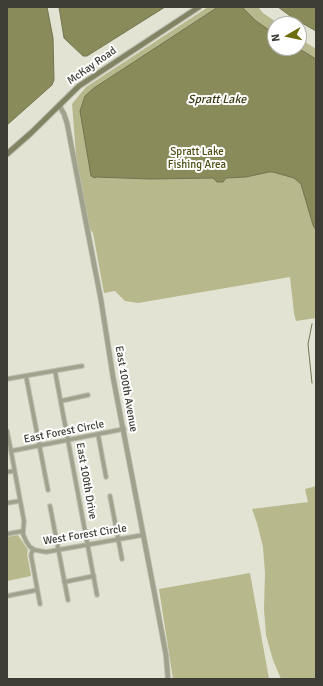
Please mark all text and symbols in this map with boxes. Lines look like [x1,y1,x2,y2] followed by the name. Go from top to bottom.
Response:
[267,16,307,56] north arrow
[269,33,283,43] text: N
[65,44,119,88] street label: McKay Road
[188,93,246,107] water label: Spratt Lake
[168,145,226,171] park label: Spratt Lake Fishing Area
[112,345,140,433] street label: East 100th Avenue
[23,418,105,446] street label: East Forest Circle
[73,442,99,520] street label: East 100th Drive
[42,522,128,548] street label: West Forest Circle

